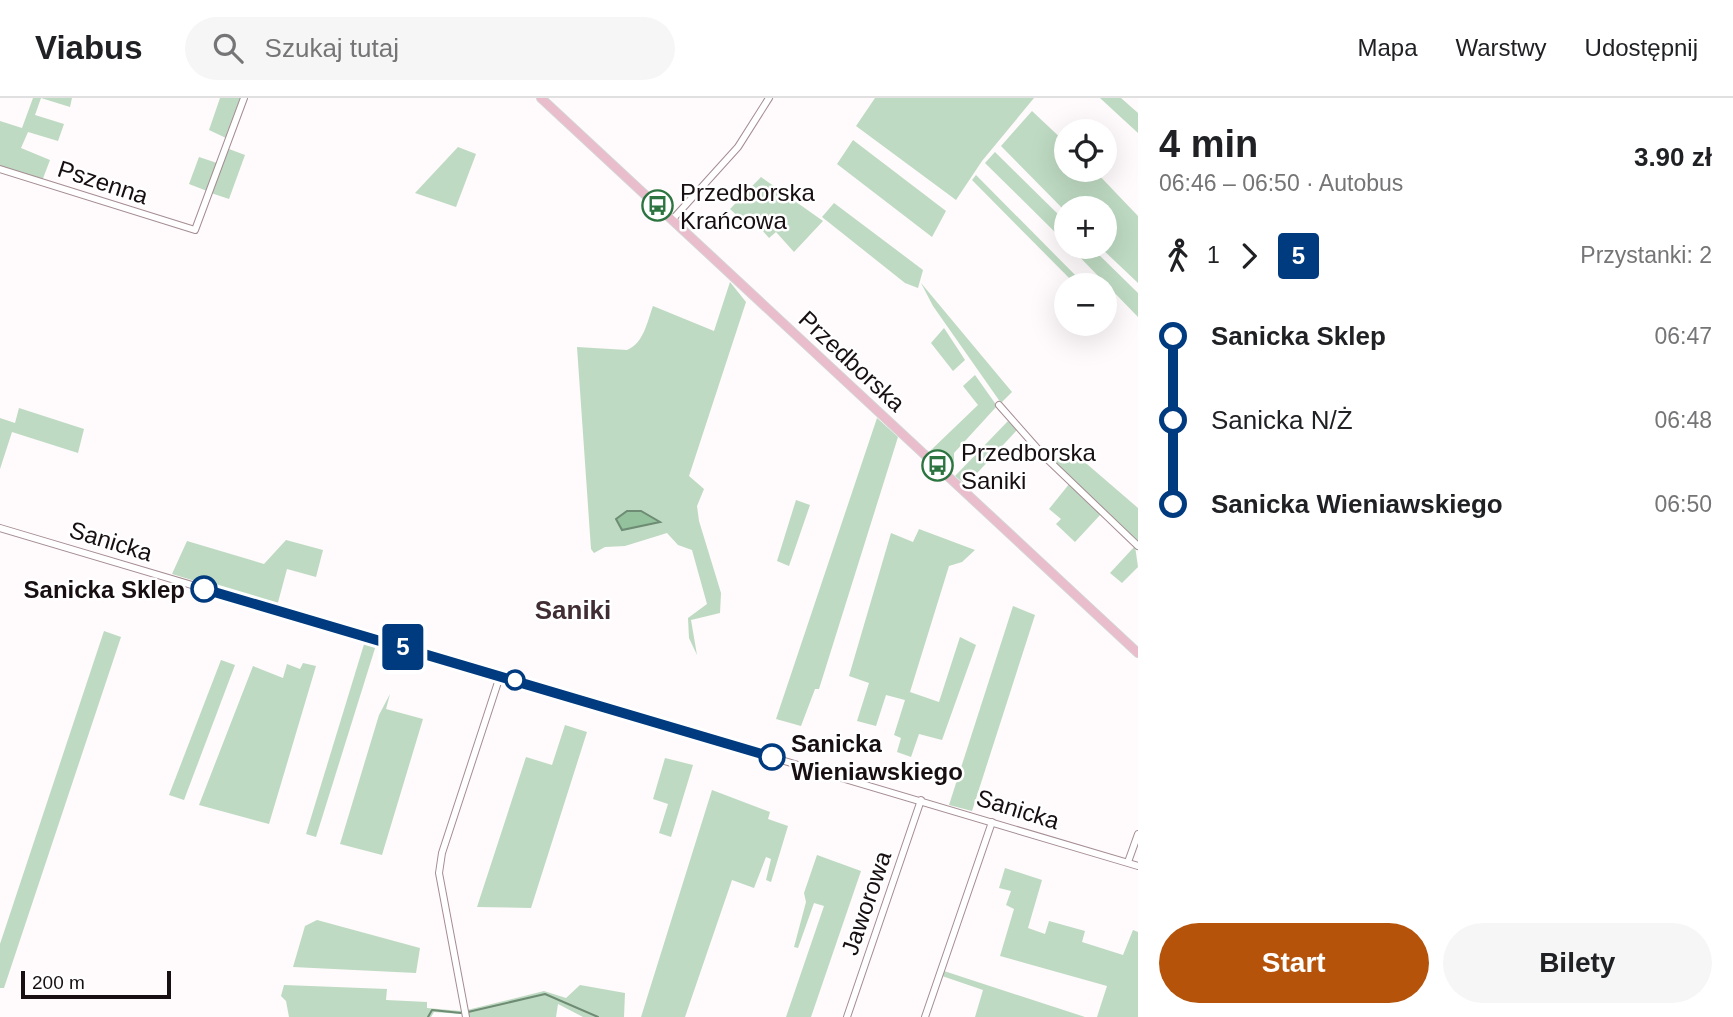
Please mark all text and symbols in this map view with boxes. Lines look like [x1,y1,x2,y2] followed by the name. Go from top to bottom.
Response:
[185,17,675,80] search box
[35,29,143,66] text: Viabus
[209,29,247,67] icon: search
[265,33,399,63] text: Szukaj tutaj
[1357,34,1417,61] text: Mapa
[1455,34,1547,61] text: Warstwy
[1585,34,1698,61] text: Udostępnij
[1054,119,1117,336] map controls
[1054,119,1117,182] button: locate
[1159,123,1258,165] text: 4 min
[1634,142,1712,172] text: 3.90 zł
[54,155,152,209] street label: Pszenna
[1159,170,1403,196] text: 06:46 – 06:50 · Autobus
[680,179,815,234] place label: Przedborska Krańcowa
[640,189,674,223] bus stop icon: Przedborska Krańcowa
[1054,196,1117,259] button: +
[1159,237,1197,275] icon: walk
[1230,237,1268,275] icon: forward
[1207,242,1220,268] text: 1
[1292,242,1305,269] text: 5
[1580,242,1712,268] text: Przystanki: 2
[1054,273,1117,336] button: −
[794,305,911,417] street label: Przedborska
[1211,321,1386,351] text: Sanicka Sklep
[1654,323,1712,349] text: 06:47
[1211,405,1353,435] text: Sanicka N/Ż
[1654,407,1712,433] text: 06:48
[961,439,1096,494] place label: Przedborska Saniki
[921,449,955,483] bus stop icon: Przedborska Saniki
[1211,489,1503,519] text: Sanicka Wieniawskiego
[1654,491,1712,517] text: 06:50
[66,516,156,567] street label: Sanicka
[24,576,185,603] place label: Sanicka Sklep
[191,576,217,602] marker: Sanicka Sklep
[535,595,611,625] district label: Saniki
[380,624,426,670] line badge: 5
[396,633,410,660] text: 5
[505,670,525,690] unlabelled marker
[791,730,963,785] place label: Sanicka Wieniawskiego
[759,744,785,770] marker: Sanicka Wieniawskiego
[973,784,1063,835] street label: Sanicka
[836,847,897,958] street label: Jaworowa
[1159,923,1429,1003] button: Start
[1443,923,1712,1003] button: Bilety
[21,968,172,1000] scale bar
[32,972,85,993] text: 200 m

